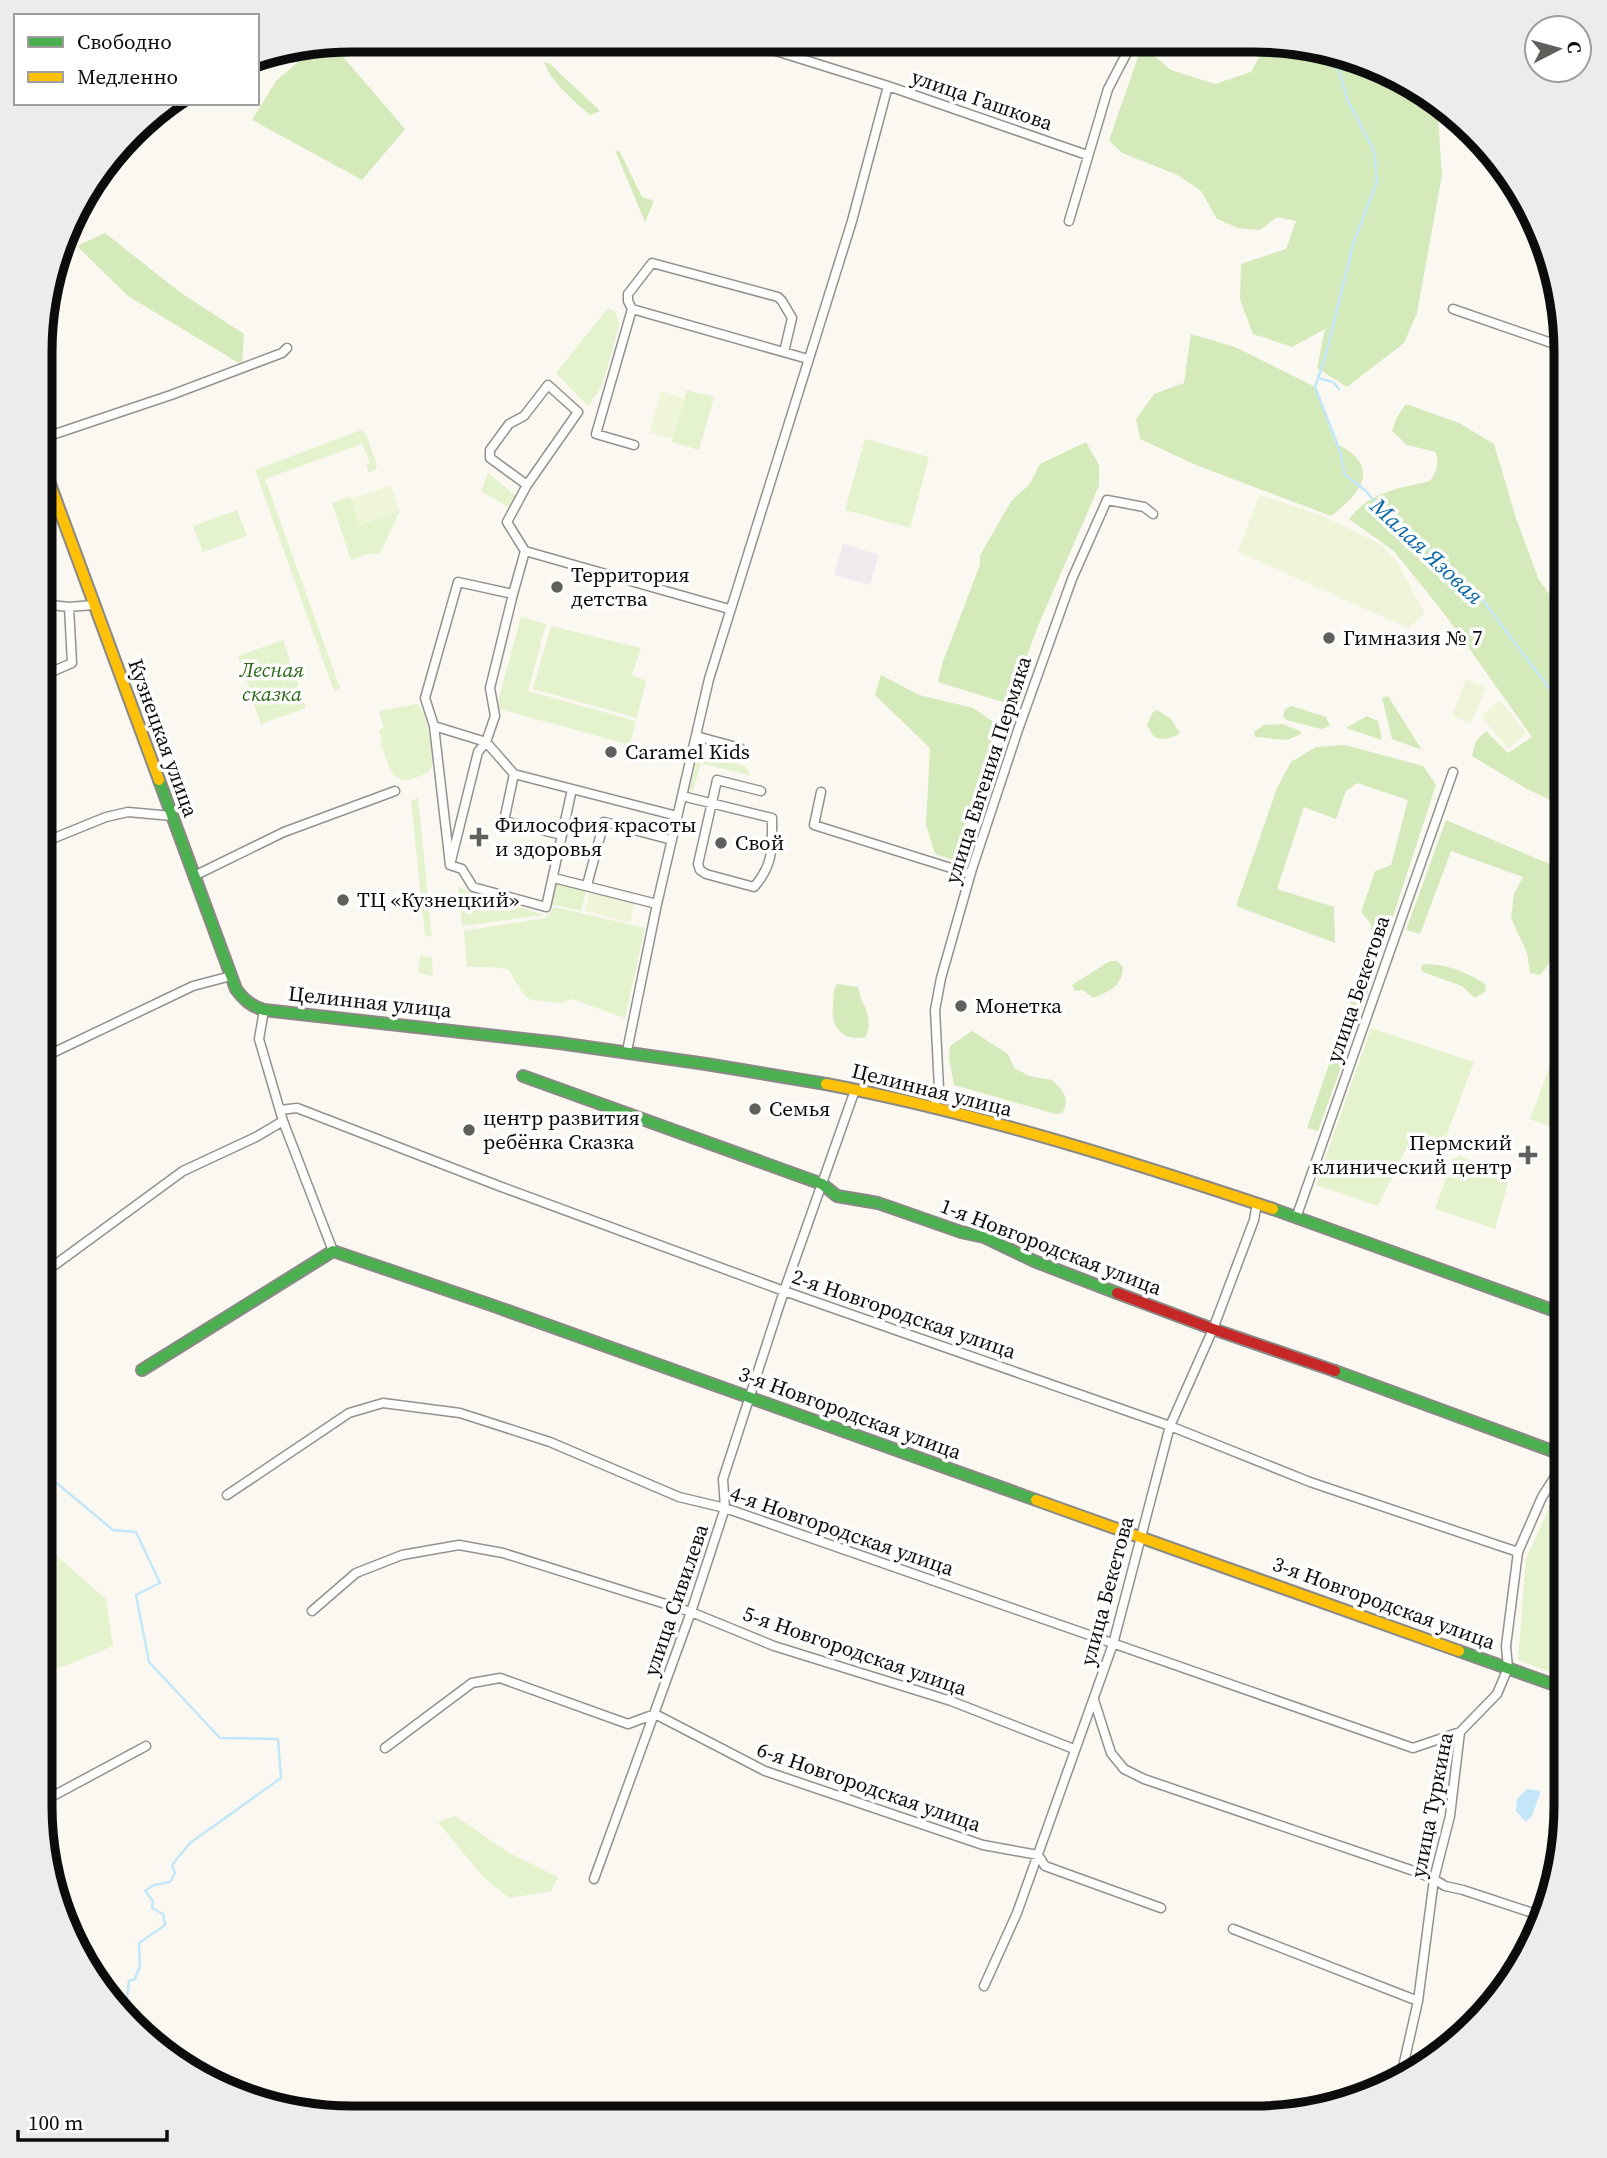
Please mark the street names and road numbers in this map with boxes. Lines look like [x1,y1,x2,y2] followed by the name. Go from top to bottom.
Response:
[908,62,1057,137] street label: улица Гашкова
[937,652,1038,887] street label: улица Евгения Пермяка
[121,655,206,821] street label: Кузнецкая улица
[1319,911,1396,1066] street label: улица Бекетова
[287,978,454,1025] street label: Целинная улица
[849,1056,1016,1124] street label: Целинная улица
[936,1191,1166,1302] street label: 1-я Новгородская улица
[788,1262,1020,1366] street label: 2-я Новгородская улица
[735,1359,966,1466] street label: 3-я Новгородская улица
[726,1479,958,1583] street label: 4-я Новгородская улица
[1073,1513,1140,1669] street label: улица Бекетова
[636,1520,715,1680] street label: улица Сивилева
[1269,1549,1500,1656] street label: 3-я Новгородская улица
[739,1599,971,1703] street label: 5-я Новгородская улица
[1403,1729,1460,1880] street label: улица Туркина
[753,1735,985,1839] street label: 6-я Новгородская улица

